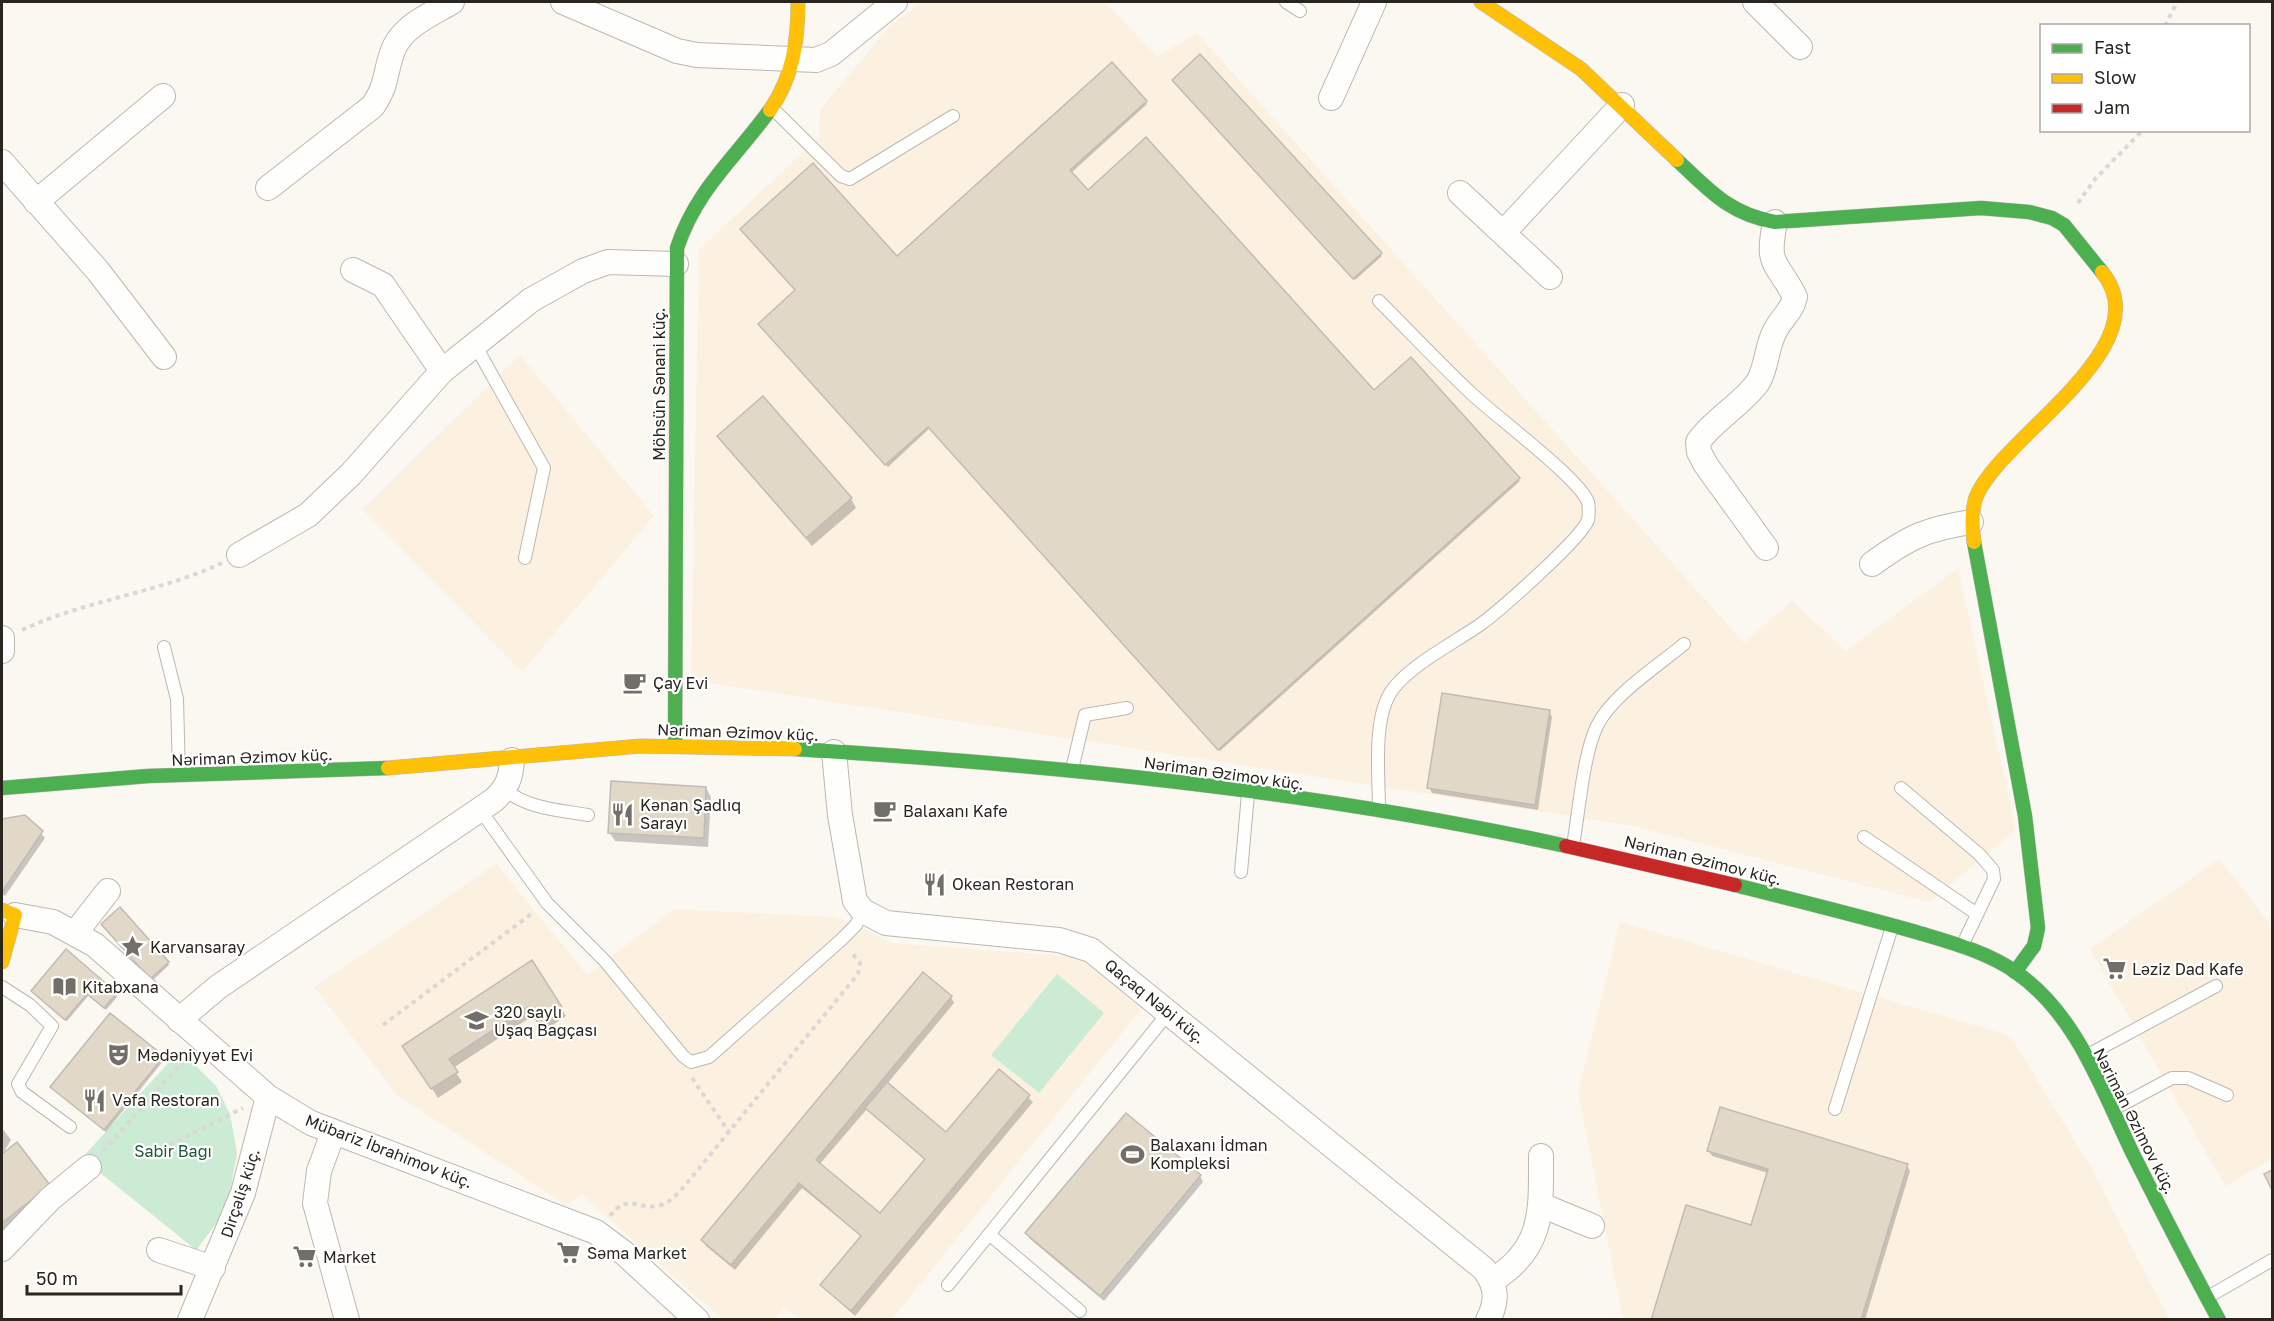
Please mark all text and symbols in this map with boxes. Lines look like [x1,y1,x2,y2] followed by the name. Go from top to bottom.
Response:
[2040,24,2250,132] legend
[2094,36,2131,58] text: Fast
[2094,66,2137,88] text: Slow
[2094,96,2130,118] text: Jam
[649,307,669,461] street label: Möhsün Sənani küç.
[622,670,648,696] cafe icon: Çay Evi
[653,673,708,693] place label: Çay Evi
[657,719,819,745] street label: Nəriman Əzimov küç.
[171,744,333,770] street label: Nəriman Əzimov küç.
[1143,752,1305,794] street label: Nəriman Əzimov küç.
[640,795,741,833] place label: Kənan Şadlıq Sarayı
[872,798,898,824] cafe icon: Balaxanı Kafe
[609,801,635,827] restaurant icon: Kənan Şadlıq Sarayı
[903,801,1008,821] place label: Balaxanı Kafe
[1622,831,1784,889] street label: Nəriman Əzimov küç.
[921,871,947,897] restaurant icon: Okean Restoran
[952,874,1074,894] place label: Okean Restoran
[119,934,145,960] place icon: Karvansaray
[150,937,245,957] place label: Karvansaray
[1101,954,1209,1048] street label: Qaçaq Nəbi küç.
[2101,956,2127,982] supermarket icon: Ləziz Dad Kafe
[2132,959,2244,979] place label: Ləziz Dad Kafe
[51,974,77,1000] library icon: Kitabxana
[82,977,159,997] place label: Kitabxana
[494,1002,597,1040] place label: 320 saylı Uşaq Bağçası
[463,1008,489,1034] school or university icon: 320 saylı Uşaq Bağçası
[106,1042,132,1068] theatre icon: Mədəniyyət Evi
[137,1045,253,1065] place label: Mədəniyyət Evi
[2089,1045,2181,1197] street label: Nəriman Əzimov küç.
[81,1087,107,1113] restaurant icon: Vəfa Restoran
[112,1090,220,1110] place label: Vəfa Restoran
[303,1110,475,1192] street label: Mübariz İbrahimov küç.
[1150,1135,1268,1173] place label: Balaxanı İdman Kompleksi
[134,1141,212,1161] park label: Sabir Bağı
[1119,1141,1145,1167] sports icon: Balaxanı İdman Kompleksi
[216,1146,264,1240] street label: Dirçəliş küç.
[556,1240,582,1266] supermarket icon: Səma Market
[587,1243,687,1263] place label: Səma Market
[292,1244,318,1270] supermarket icon: Market
[323,1247,376,1267] place label: Market
[27,1258,182,1296] scale bar
[36,1267,78,1289] text: 50 m

